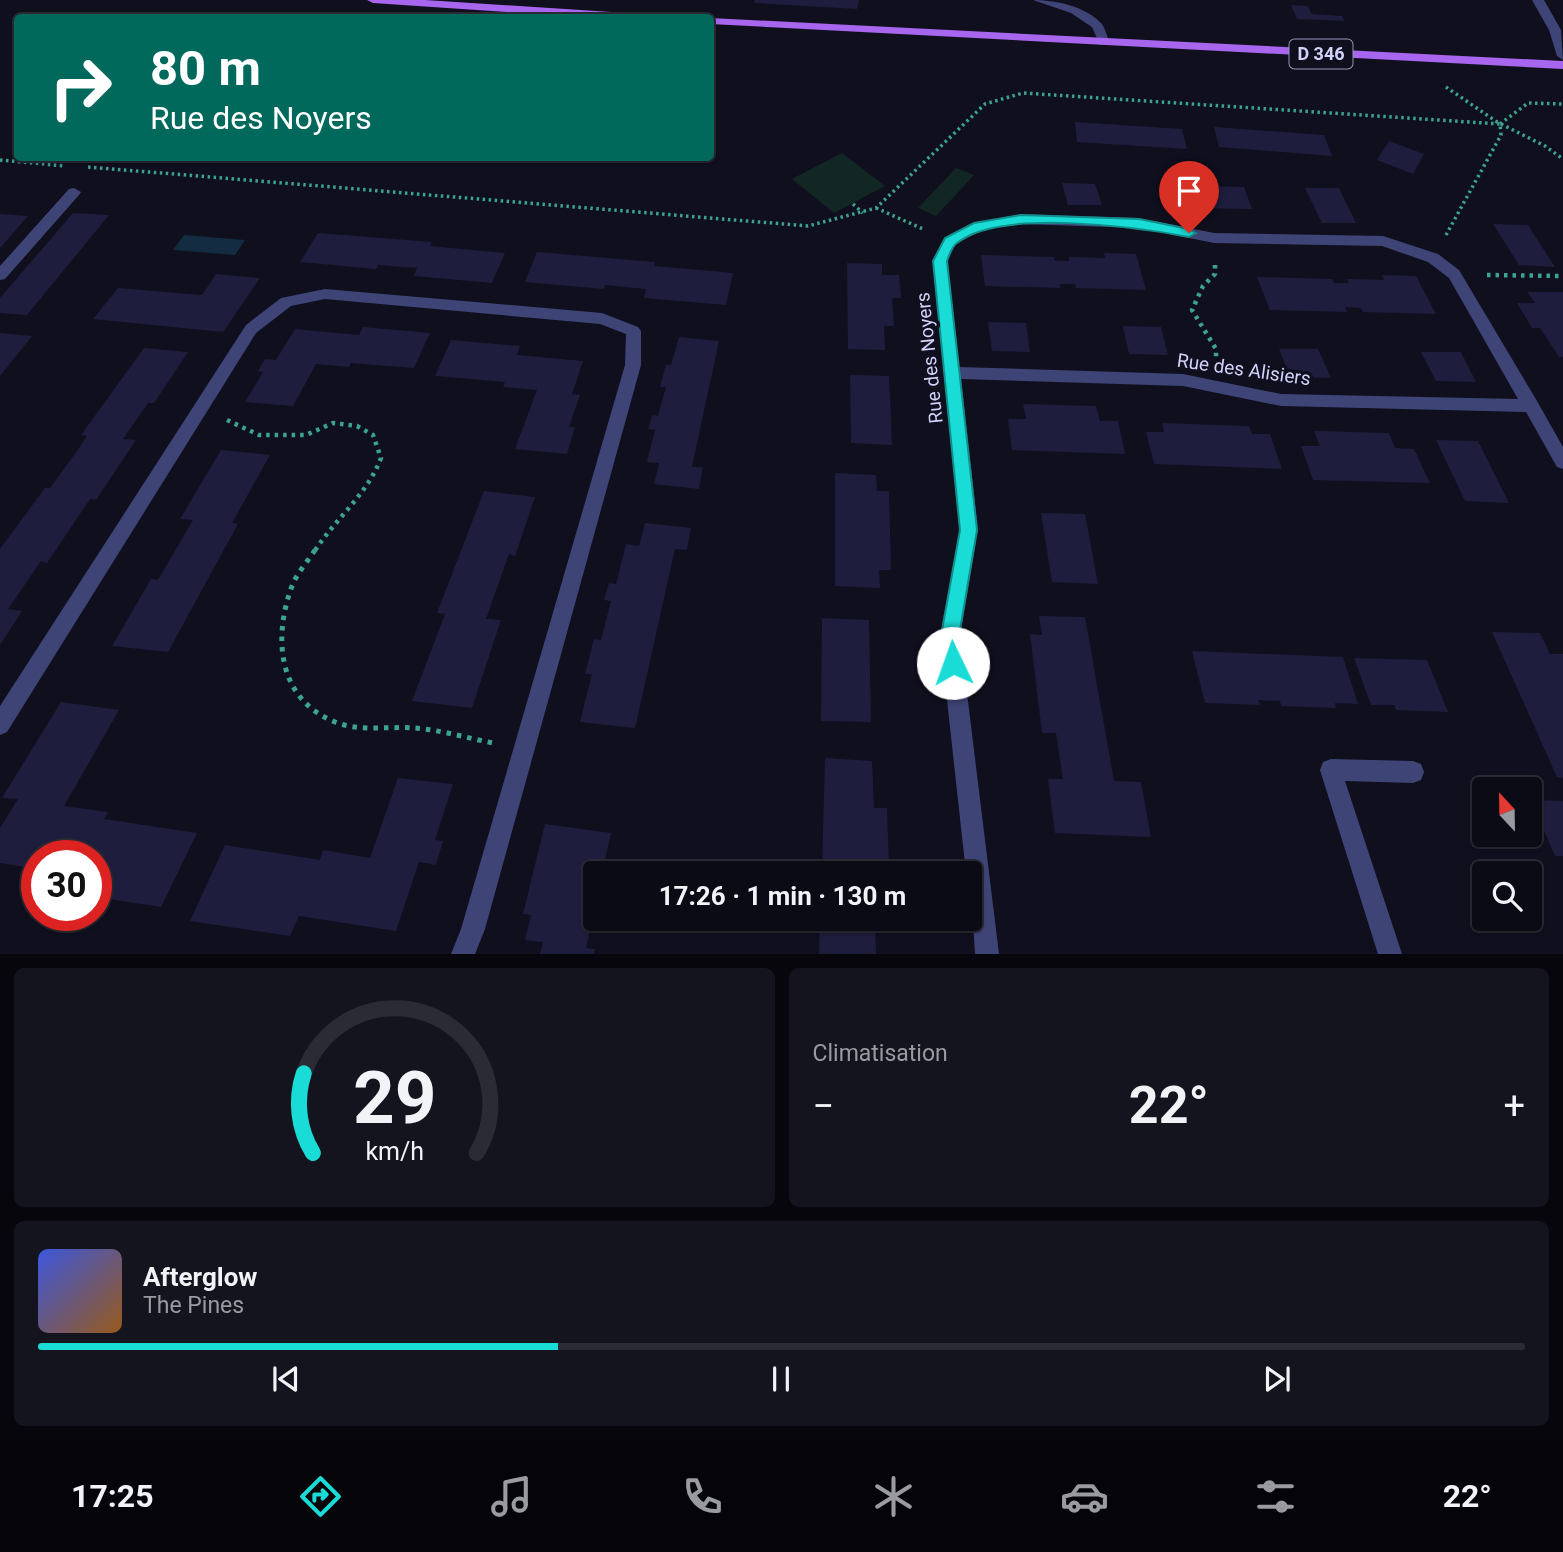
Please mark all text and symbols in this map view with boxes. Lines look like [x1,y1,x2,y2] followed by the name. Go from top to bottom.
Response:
[150,40,261,97] text: 80 m
[1290,40,1352,68] road number: D 346
[35,42,126,133] icon: right
[150,99,372,137] text: Rue des Noyers
[1159,161,1219,233] pin
[1170,172,1208,210] icon: arrive
[911,291,948,425] street label: Rue des Noyers
[1176,349,1312,390] street label: Rue des Alisiers
[916,626,990,700] position arrow
[1472,777,1542,847] north arrow
[1472,777,1542,931] map controls
[21,840,112,931] speed limit sign: 30
[1472,861,1542,931] button: search
[659,881,906,911] text: 17:26 · 1 min · 130 m
[813,1040,948,1067] text: Climatisation
[352,1056,436,1142] text: 29
[1129,1075,1209,1136] text: 22°
[813,1084,834,1128] text: −
[1503,1084,1525,1128] text: +
[365,1137,424,1166] text: km/h
[143,1262,257,1292] text: Afterglow
[143,1292,244,1319] text: The Pines
[267,1360,305,1398] icon: previous
[762,1360,800,1398] icon: pause
[1258,1360,1296,1398] icon: next
[296,1472,345,1521] icon: directions
[487,1472,536,1521] icon: music
[678,1472,727,1521] icon: phone
[869,1472,918,1521] icon: climate
[1060,1472,1109,1521] icon: car
[1251,1472,1300,1521] icon: filters
[71,1477,154,1515] text: 17:25
[1443,1477,1492,1515] text: 22°

